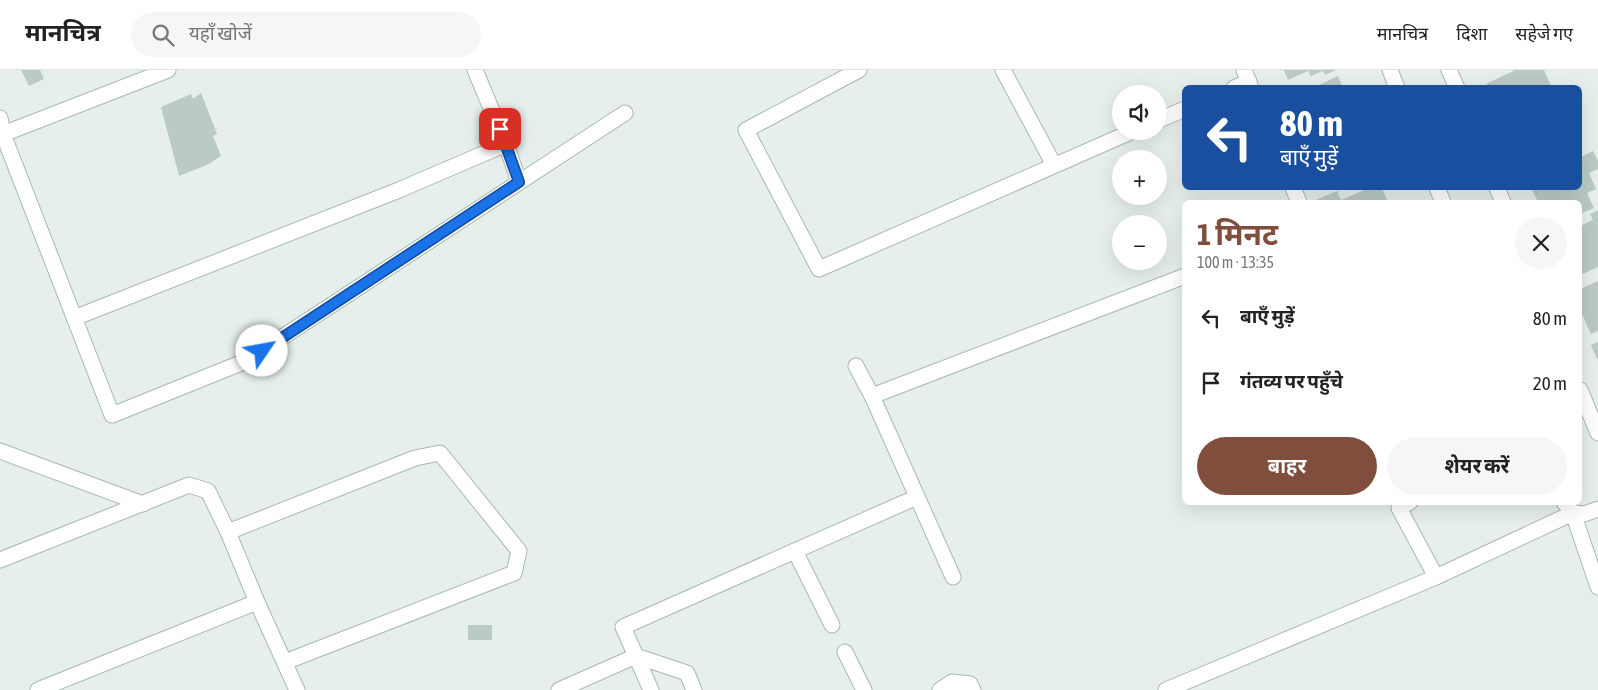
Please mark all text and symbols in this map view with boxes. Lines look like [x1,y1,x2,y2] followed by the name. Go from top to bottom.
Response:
[131,12,481,57] search box
[25,19,101,46] text: मानचित्र
[149,21,177,49] icon: search
[189,22,252,44] text: यहाँ खोजें
[1377,23,1428,44] text: मानचित्र
[1456,23,1487,44] text: दिशा
[1515,23,1573,44] text: सहेजे गए
[1112,85,1167,270] map controls
[1112,85,1167,140] button: sound
[1280,103,1343,143] text: 80 m
[1197,105,1262,170] icon: left
[479,108,521,150] pin
[486,115,514,143] icon: arrive
[1280,144,1338,170] text: बाएँ मुड़ें
[1112,150,1167,205] button: +
[1112,215,1167,270] button: −
[1197,217,1278,251] text: 1 मिनट
[1515,217,1567,269] button: close
[1197,253,1274,271] text: 100 m · 13:35
[1197,304,1225,332] icon: left
[1240,305,1295,327] text: बाएँ मुड़ें
[1533,307,1567,329] text: 80 m
[235,324,287,376] position arrow
[1197,369,1225,397] icon: arrive
[1240,370,1343,392] text: गंतव्य पर पहुँचे
[1533,372,1567,394] text: 20 m
[1197,437,1377,495] button: बाहर
[1387,437,1567,495] button: शेयर करें

